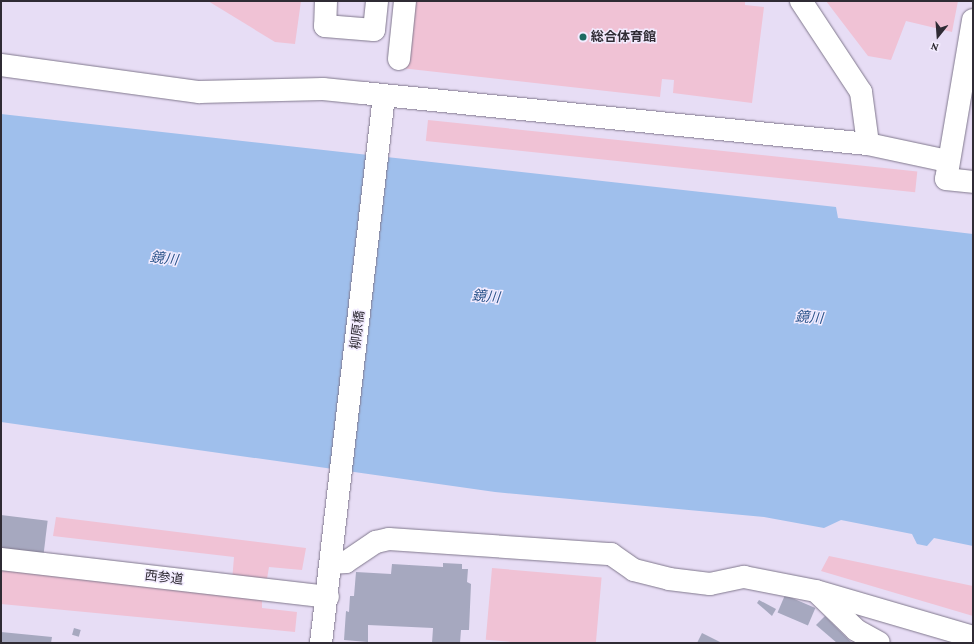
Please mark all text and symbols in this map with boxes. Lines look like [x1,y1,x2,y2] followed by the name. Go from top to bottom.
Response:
[918,16,958,56] north arrow
[591,29,656,45] place label: 総合体育館
[578,32,588,42] marker: 総合体育館
[929,41,940,54] text: N
[149,248,179,268] water label: 鏡川
[471,286,501,306] water label: 鏡川
[794,308,824,326] water label: 鏡川
[348,310,368,350] street label: 柳原橋
[144,568,184,588] street label: 西参道

